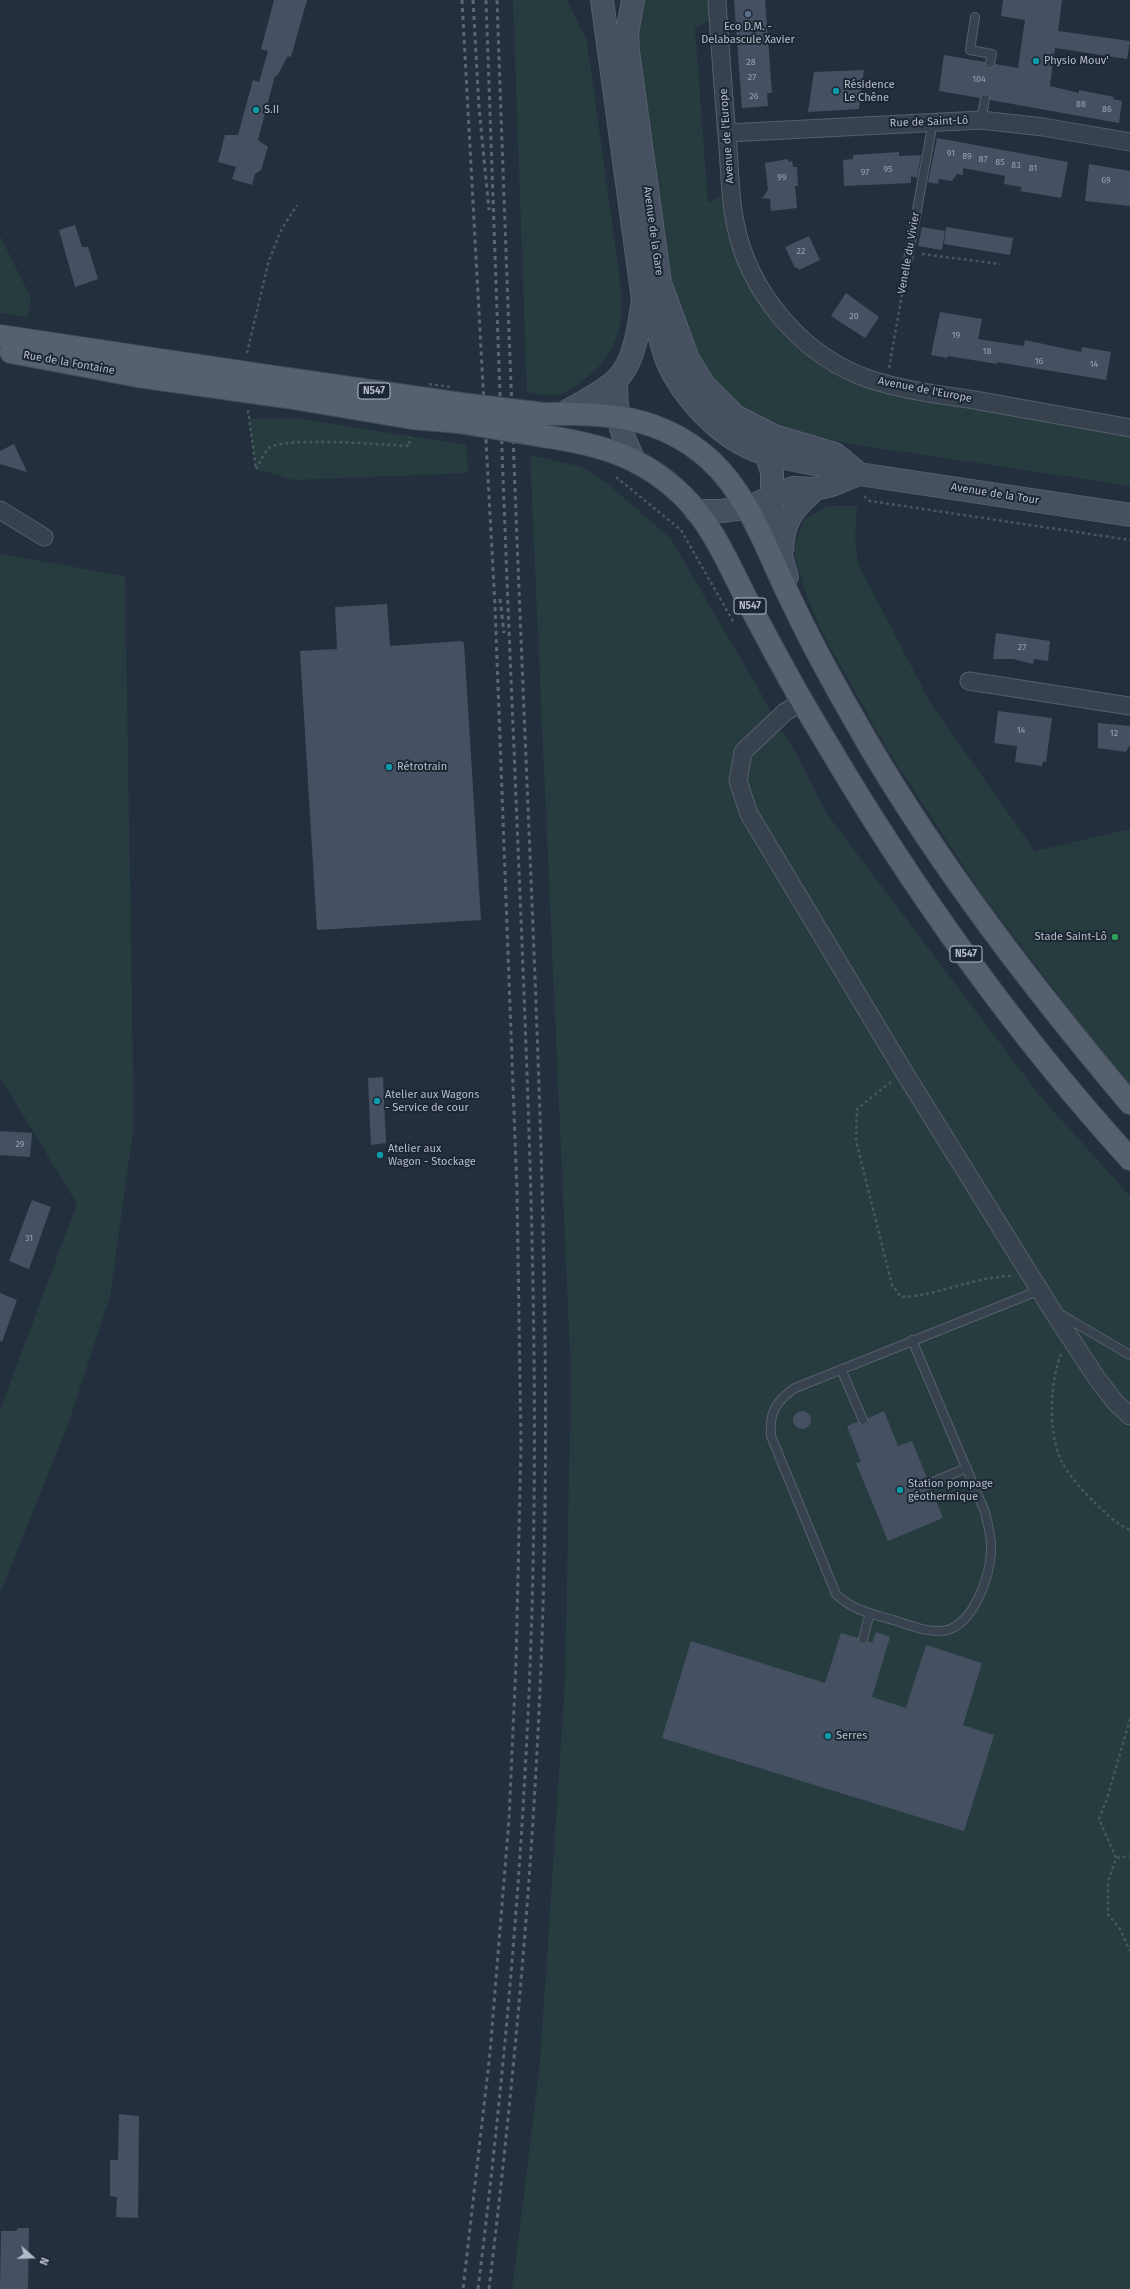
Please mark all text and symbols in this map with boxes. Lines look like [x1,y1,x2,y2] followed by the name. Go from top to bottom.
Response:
[743,9,753,19] marker: Eco D.M. - Delabascule Xavier
[701,20,795,46] place label: Eco D.M. - Delabascule Xavier
[1044,54,1109,68] place label: Physio Mouv'
[1031,56,1041,66] marker: Physio Mouv'
[746,57,756,67] house number: 28
[748,72,756,82] house number: 27
[972,74,986,84] house number: 104
[844,78,895,104] place label: Résidence Le Chêne
[831,86,841,96] marker: Résidence Le Chêne
[717,88,737,184] street label: Avenue de l'Europe
[749,91,759,101] house number: 26
[1076,99,1086,109] house number: 88
[264,103,279,117] place label: S.II
[1102,104,1112,114] house number: 86
[251,105,261,115] marker: S.II
[890,114,968,130] street label: Rue de Saint-Lô
[947,148,955,158] house number: 91
[962,151,972,161] house number: 89
[979,154,987,164] house number: 87
[995,157,1005,167] house number: 85
[1011,160,1021,170] house number: 83
[1029,163,1037,173] house number: 81
[883,164,893,174] house number: 95
[861,167,869,177] house number: 97
[777,172,787,182] house number: 99
[1101,175,1111,185] house number: 69
[640,186,666,276] street label: Avenue de la Gare
[895,211,923,295] street label: Venelle du Vivier
[797,246,805,256] house number: 22
[849,311,859,321] house number: 20
[952,330,960,340] house number: 19
[983,346,991,356] house number: 18
[22,348,116,378] street label: Rue de la Fontaine
[1035,356,1043,366] house number: 16
[1090,359,1098,369] house number: 14
[877,374,973,406] street label: Avenue de l'Europe
[358,383,390,399] road number: N547
[950,481,1040,507] street label: Avenue de la Tour
[734,598,766,614] road number: N547
[1018,642,1026,652] house number: 27
[1017,725,1025,735] house number: 14
[1110,728,1118,738] house number: 12
[397,760,447,774] place label: Rétrotrain
[384,762,394,772] marker: Rétrotrain
[1035,930,1107,944] place label: Stade Saint-Lô
[1110,932,1120,942] marker: Stade Saint-Lô
[950,946,982,962] road number: N547
[385,1088,479,1114] place label: Atelier aux Wagons - Service de cour
[372,1096,382,1106] marker: Atelier aux Wagons - Service de cour
[15,1139,25,1149] house number: 29
[388,1142,476,1168] place label: Atelier aux Wagon - Stockage
[375,1150,385,1160] marker: Atelier aux Wagon - Stockage
[25,1233,33,1243] house number: 31
[908,1477,993,1503] place label: Station pompage géothermique
[895,1485,905,1495] marker: Station pompage géothermique
[836,1729,867,1743] place label: Serres
[823,1731,833,1741] marker: Serres
[12,2237,52,2277] north arrow
[36,2256,51,2267] text: N

